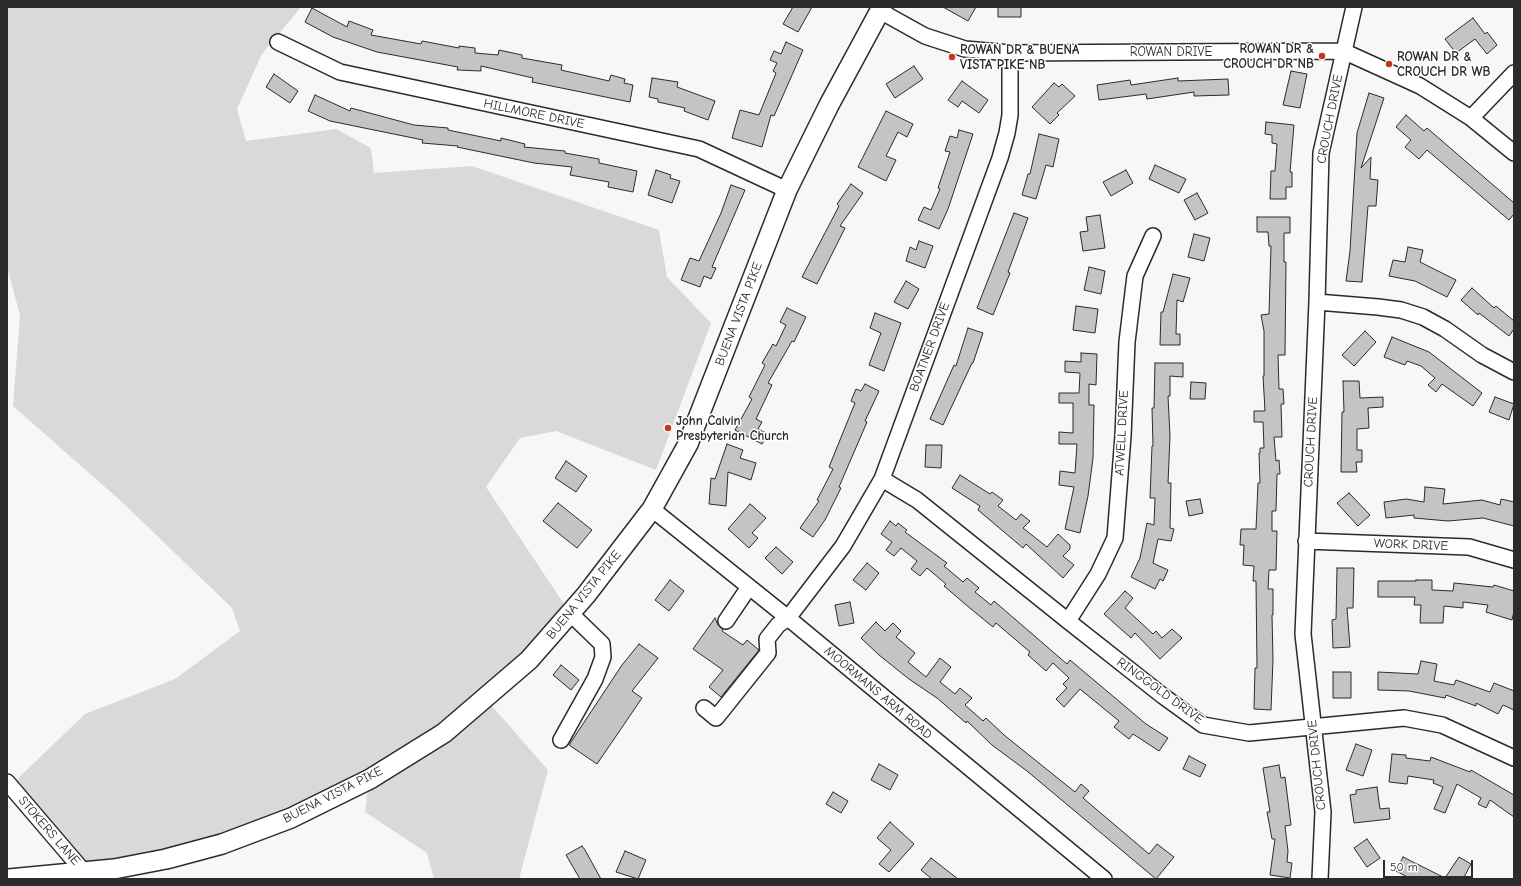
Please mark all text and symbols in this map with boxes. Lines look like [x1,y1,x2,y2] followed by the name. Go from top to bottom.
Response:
[1223,41,1314,72] place label: ROWAN DR & CROUCH DR NB
[960,42,1079,73] place label: ROWAN DR & BUENA VISTA PIKE NB
[1130,44,1212,60] street label: ROWAN DRIVE
[1397,49,1490,80] place label: ROWAN DR & CROUCH DR WB
[1317,51,1327,61] marker: ROWAN DR & CROUCH DR NB
[947,52,957,62] marker: ROWAN DR & BUENA VISTA PIKE NB
[1384,59,1394,69] marker: ROWAN DR & CROUCH DR WB
[1314,73,1346,165] street label: CROUCH DRIVE
[482,96,586,132] street label: HILLMORE DRIVE
[712,260,766,368] street label: BUENA VISTA PIKE
[907,300,953,394] street label: BOATNER DRIVE
[1112,390,1132,476] street label: ATWELL DRIVE
[1301,396,1321,488] street label: CROUCH DRIVE
[676,413,789,444] place label: John Calvin Presbyterian Church
[663,423,673,433] marker: John Calvin Presbyterian Church
[1374,536,1448,554] street label: WORK DRIVE
[543,547,625,643] street label: BUENA VISTA PIKE
[821,643,935,743] street label: MOORMANS ARM ROAD
[1114,654,1206,728] street label: RINGGOLD DRIVE
[1305,719,1329,811] street label: CROUCH DRIVE
[281,763,385,827] street label: BUENA VISTA PIKE
[15,793,83,869] street label: STOKERS LANE
[1385,852,1475,878] scale bar
[1390,860,1418,874] text: 50 m

